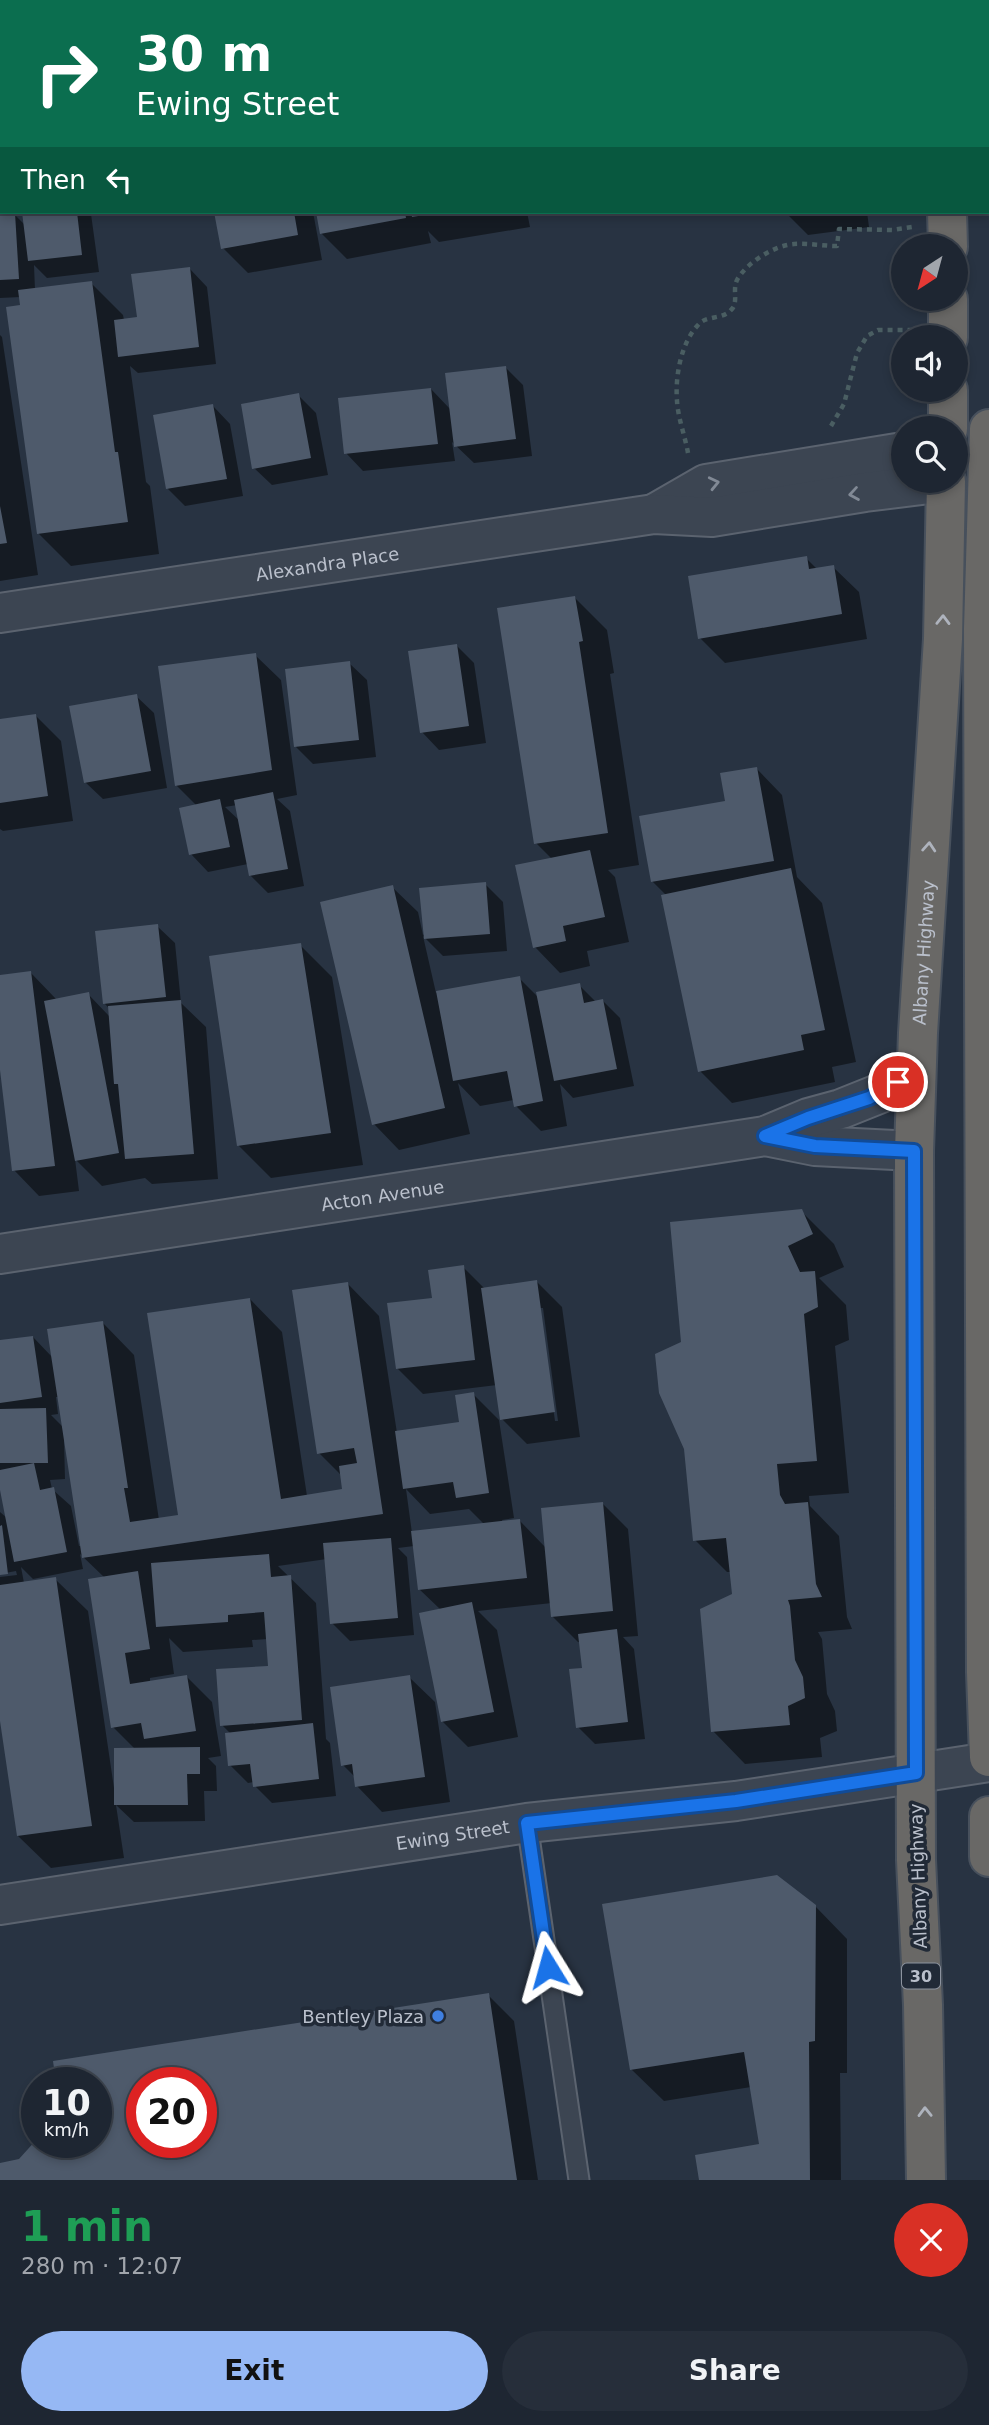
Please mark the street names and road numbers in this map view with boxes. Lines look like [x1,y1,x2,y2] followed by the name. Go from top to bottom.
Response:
[254,542,400,585] street label: Alexandra Place
[908,879,938,1026] street label: Albany Highway
[320,1175,445,1215] street label: Acton Avenue
[905,1803,931,1949] street label: Albany Highway
[394,1815,511,1854] street label: Ewing Street
[902,1964,940,1988] road number: 30

